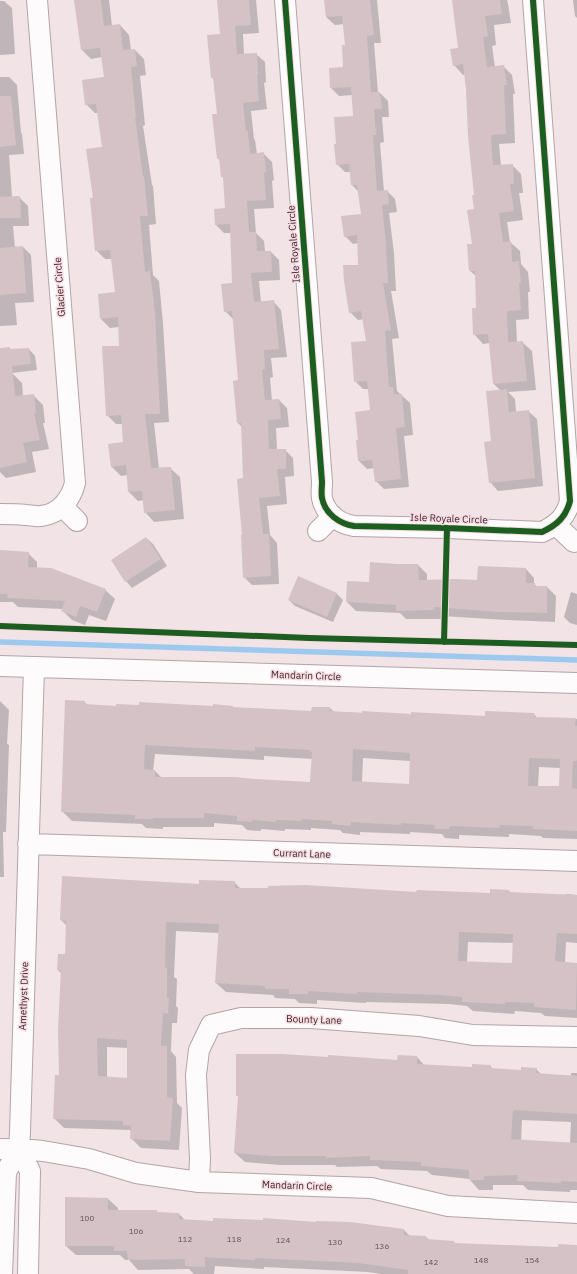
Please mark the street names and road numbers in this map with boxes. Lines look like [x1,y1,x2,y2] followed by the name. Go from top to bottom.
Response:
[284,204,303,283] street label: Isle Royale Circle
[51,256,68,317] street label: Glacier Circle
[410,511,488,526] street label: Isle Royale Circle
[271,668,342,683] street label: Mandarin Circle
[273,846,331,861] street label: Currant Lane
[16,961,31,1031] street label: Amethyst Drive
[286,1012,343,1027] street label: Bounty Lane
[262,1178,333,1193] street label: Mandarin Circle

